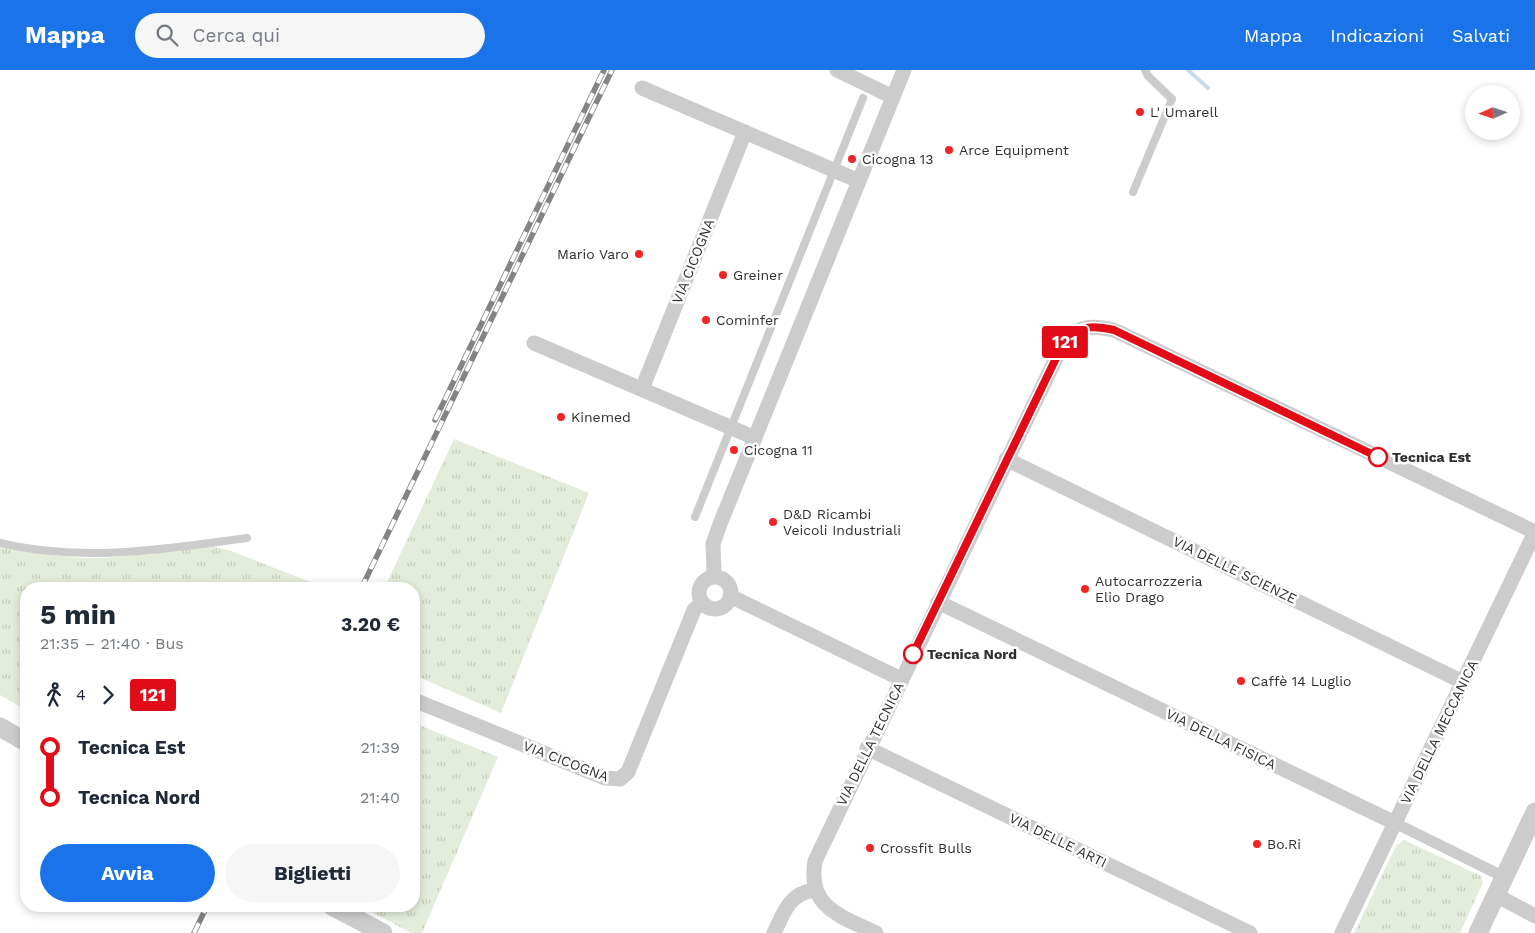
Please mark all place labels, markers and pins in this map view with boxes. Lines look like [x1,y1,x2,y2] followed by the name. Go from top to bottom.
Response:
[1150,104,1219,120] place label: L' Umarell
[1134,106,1146,118] marker: L' Umarell
[959,142,1069,158] place label: Arce Equipment
[943,144,955,156] marker: Arce Equipment
[862,151,933,167] place label: Cicogna 13
[846,153,858,165] marker: Cicogna 13
[557,246,629,262] place label: Mario Varo
[633,248,645,260] marker: Mario Varo
[733,267,783,283] place label: Greiner
[717,269,729,281] marker: Greiner
[716,312,779,328] place label: Cominfer
[700,314,712,326] marker: Cominfer
[571,409,631,425] place label: Kinemed
[555,411,567,423] marker: Kinemed
[744,442,813,458] place label: Cicogna 11
[728,444,740,456] marker: Cicogna 11
[1368,447,1388,467] marker: Tecnica Est
[1392,449,1471,465] place label: Tecnica Est
[783,506,901,538] place label: D&D Ricambi Veicoli Industriali
[767,516,779,528] marker: D&D Ricambi Veicoli Industriali
[1095,573,1203,605] place label: Autocarrozzeria Elio Drago
[1079,583,1091,595] marker: Autocarrozzeria Elio Drago
[903,644,923,664] marker: Tecnica Nord
[927,646,1017,662] place label: Tecnica Nord
[1251,673,1351,689] place label: Caffè 14 Luglio
[1235,675,1247,687] marker: Caffè 14 Luglio
[1267,836,1301,852] place label: Bo.Ri
[1251,838,1263,850] marker: Bo.Ri
[880,840,972,856] place label: Crossfit Bulls
[864,842,876,854] marker: Crossfit Bulls

